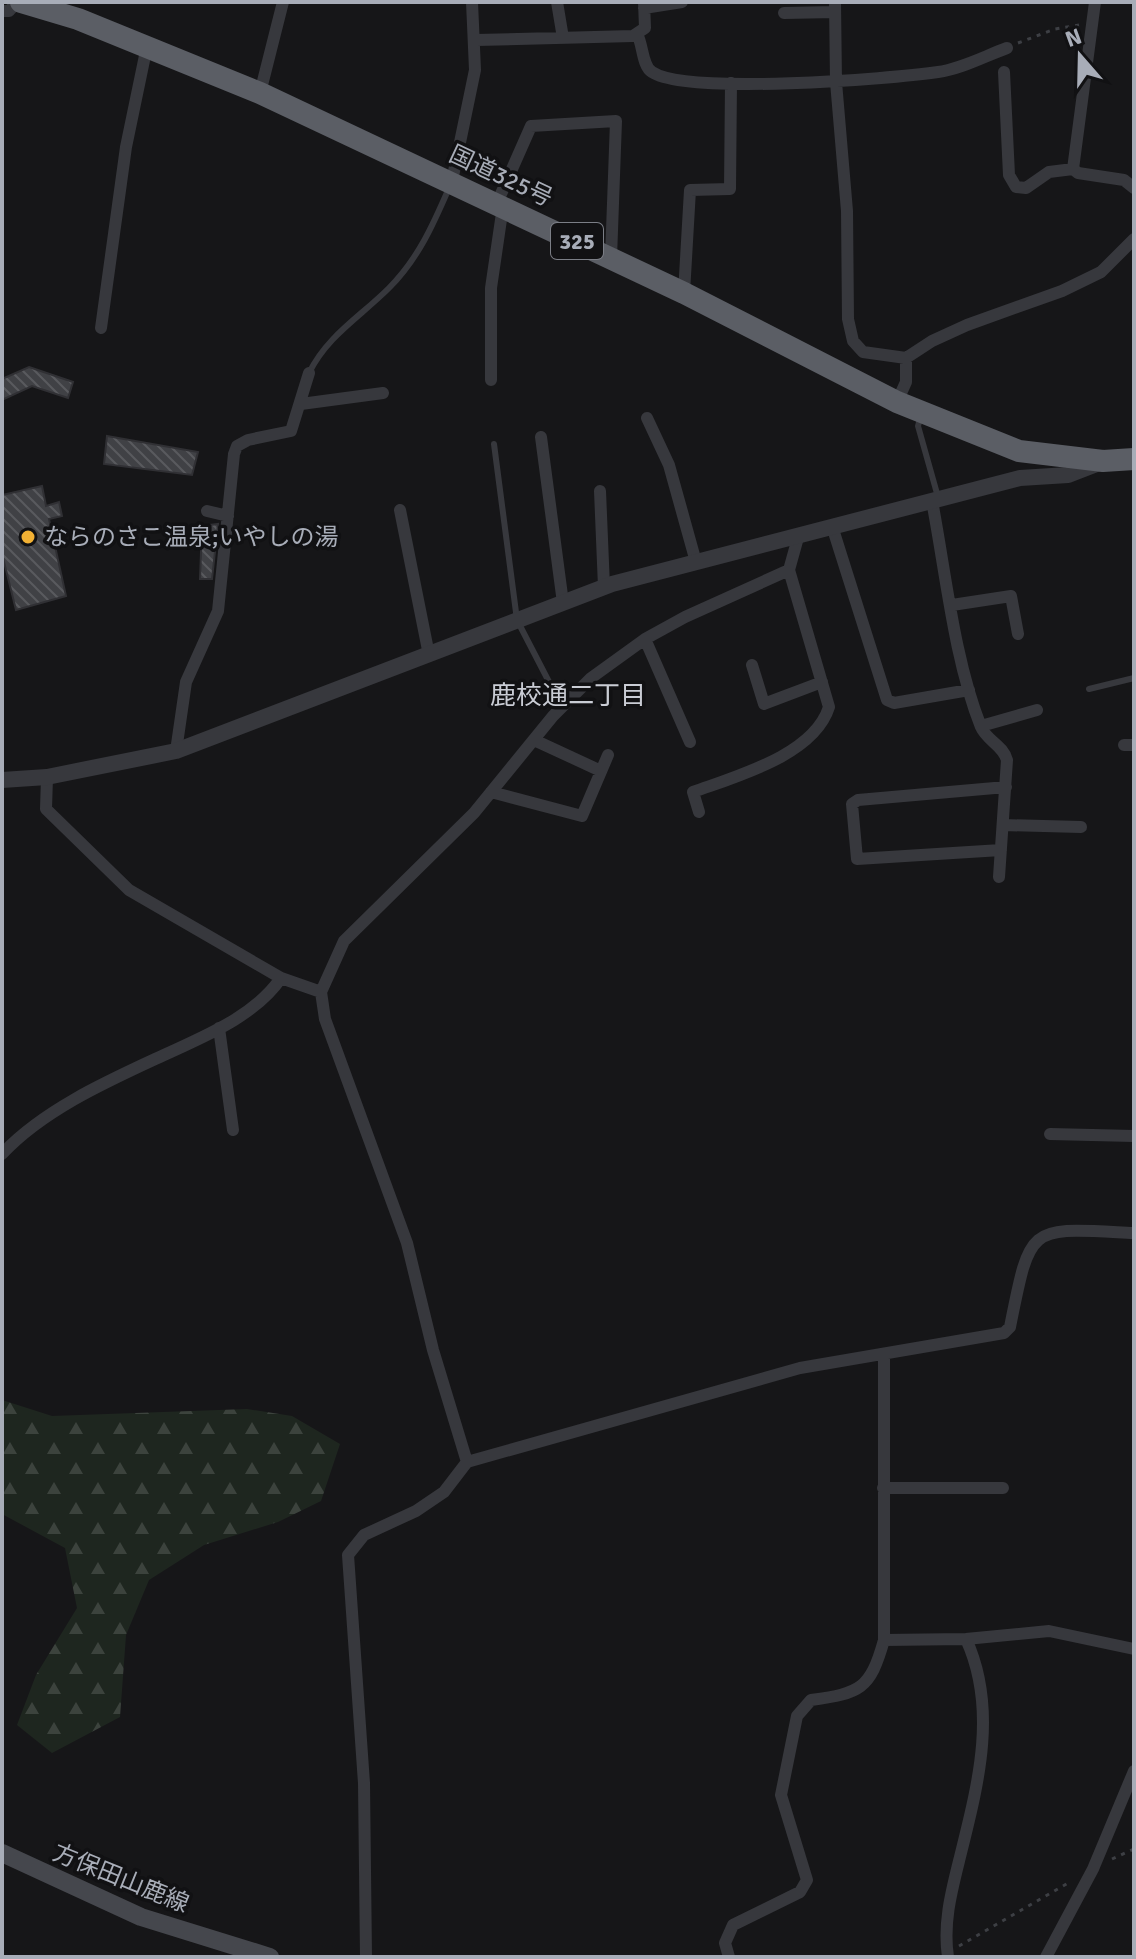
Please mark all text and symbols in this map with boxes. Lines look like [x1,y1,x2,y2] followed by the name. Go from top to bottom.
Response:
[1040,16,1120,96] north arrow
[1062,22,1085,53] text: N
[444,139,558,213] street label: 国道325号
[551,223,603,259] road number: 325
[44,522,339,552] place label: ならのさこ温泉;いやしの湯
[19,528,37,546] marker: ならのさこ温泉;いやしの湯
[490,680,646,712] district label: 鹿校通二丁目
[49,1837,193,1919] street label: 方保田山鹿線

